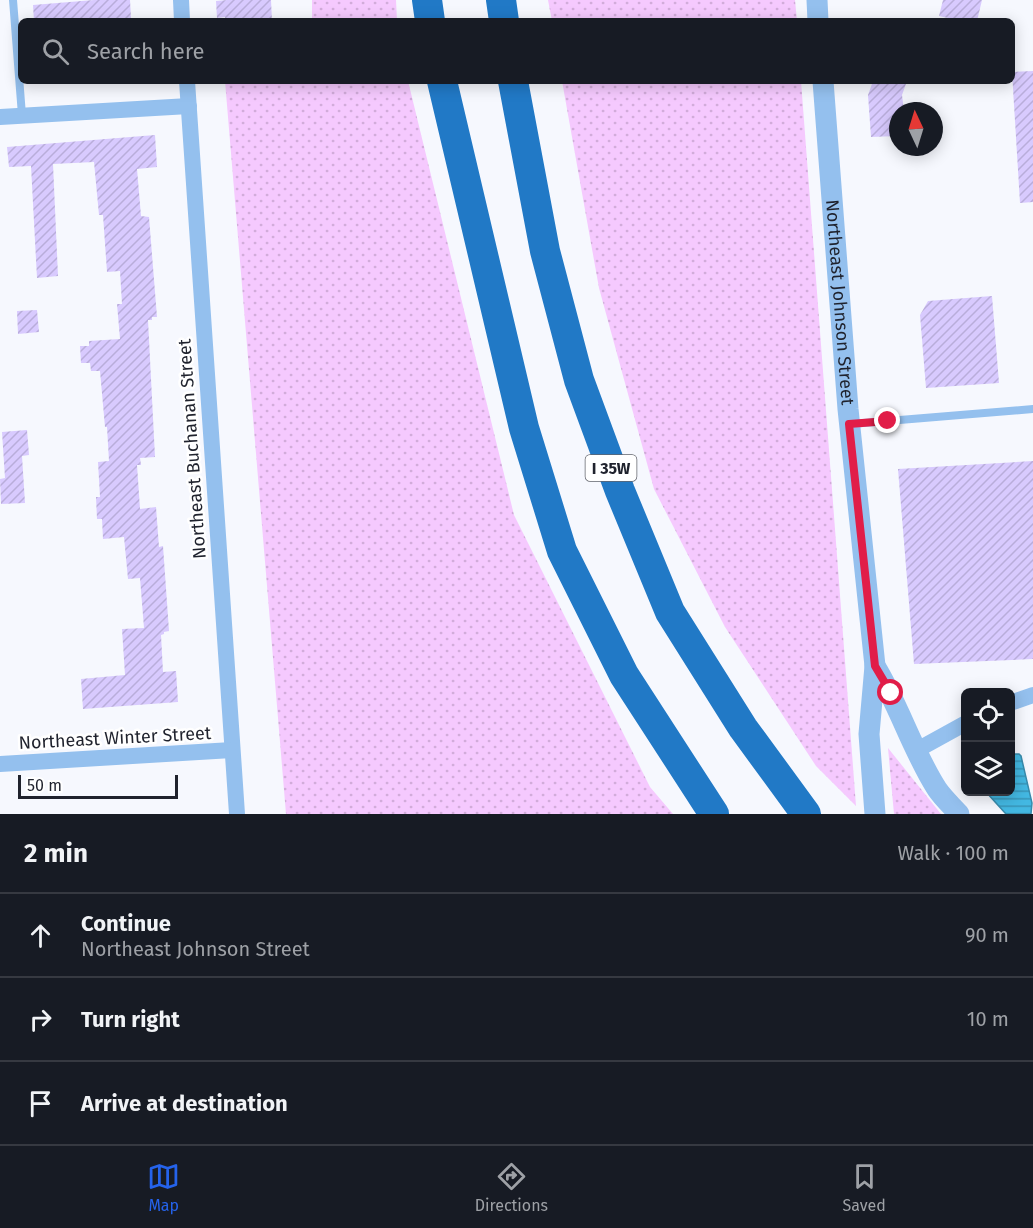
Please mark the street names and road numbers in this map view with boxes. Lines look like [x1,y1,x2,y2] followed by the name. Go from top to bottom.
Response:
[821,199,859,406] street label: Northeast Johnson Street
[173,338,211,560] street label: Northeast Buchanan Street
[586,455,636,481] road number: I 35W
[18,722,212,754] street label: Northeast Winter Street

